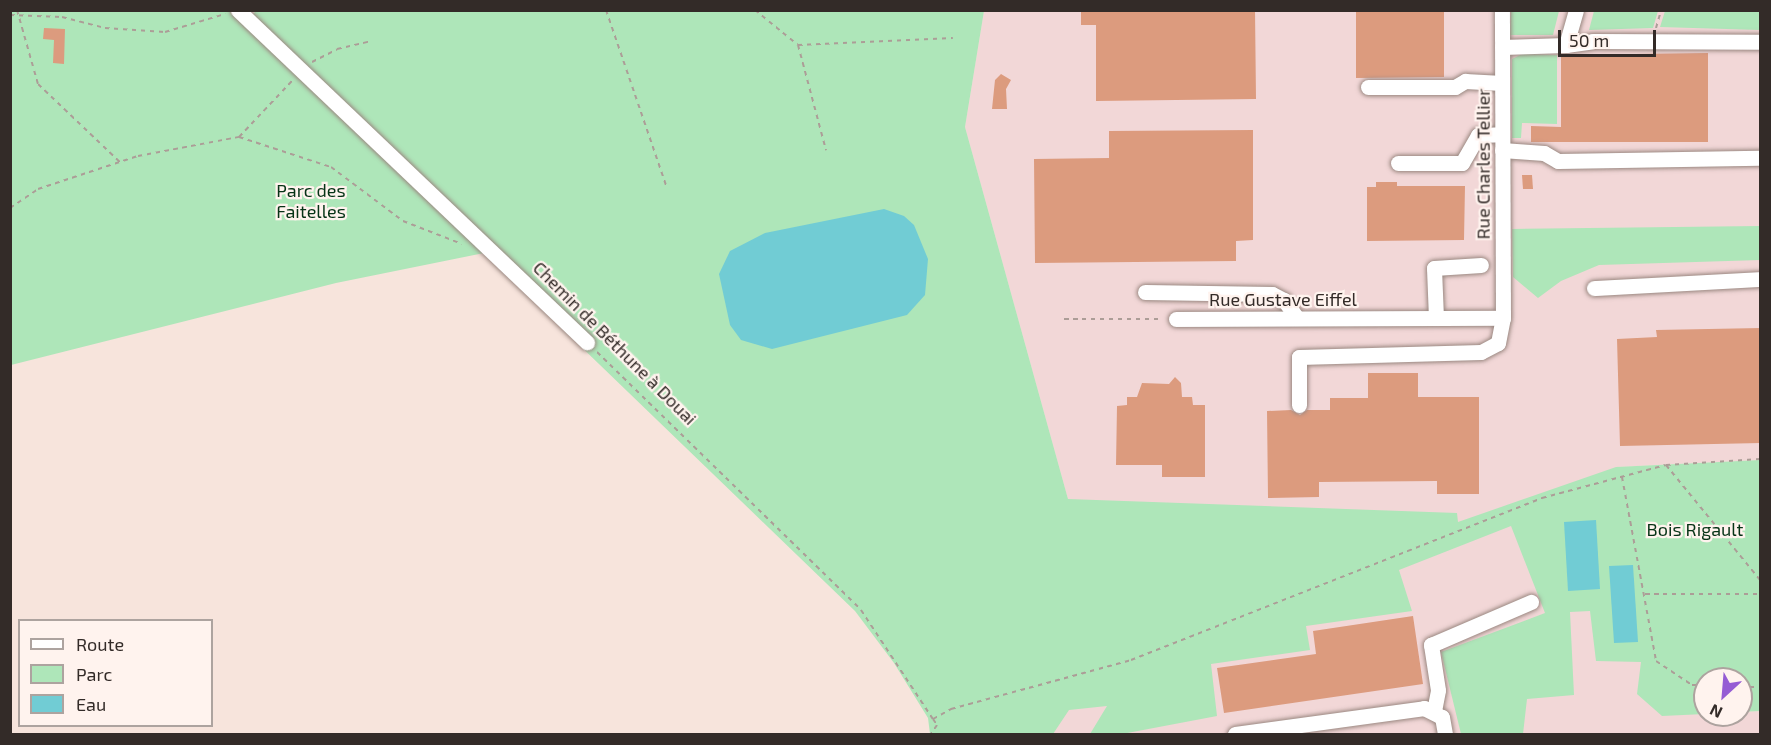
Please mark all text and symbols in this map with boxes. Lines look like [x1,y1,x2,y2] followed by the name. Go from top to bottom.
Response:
[1561,18,1658,56] scale bar
[1569,29,1609,51] text: 50 m
[1472,88,1494,240] street label: Rue Charles Tellier
[276,180,346,222] park label: Parc des Faitelles
[529,257,701,429] street label: Chemin de Béthune à Douai
[1209,288,1357,310] street label: Rue Gustave Eiffel
[1647,518,1743,540] park label: Bois Rigault
[18,619,213,727] legend
[76,633,124,655] text: Route
[76,663,112,685] text: Parc
[1693,667,1753,727] north arrow
[76,693,106,715] text: Eau
[1706,701,1725,723] text: N

